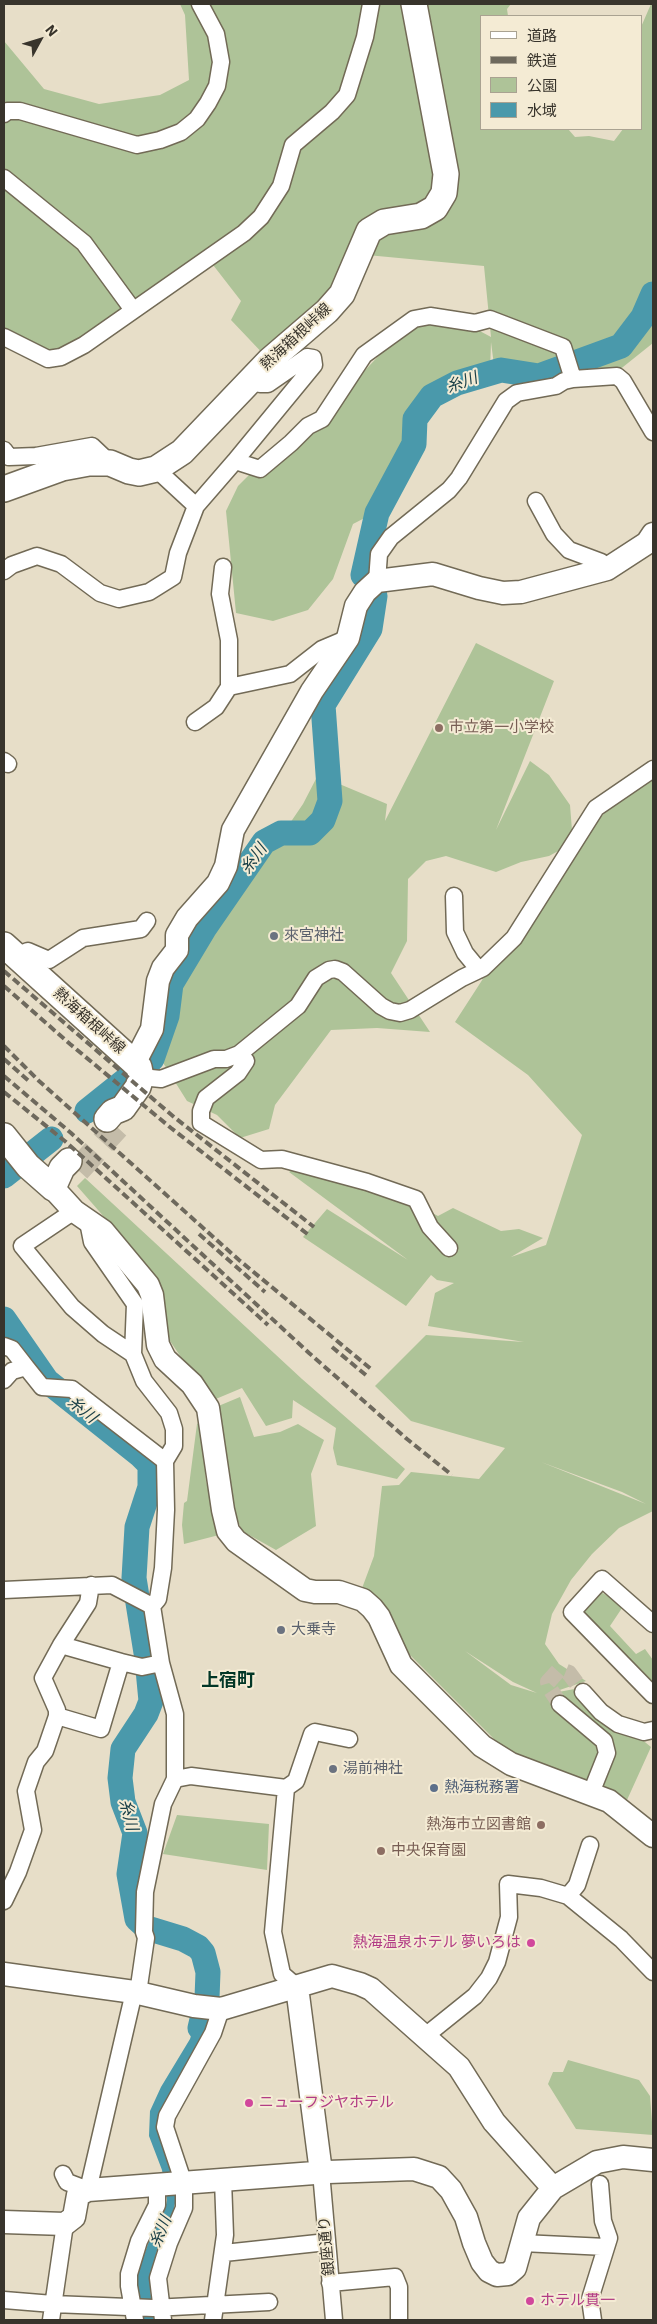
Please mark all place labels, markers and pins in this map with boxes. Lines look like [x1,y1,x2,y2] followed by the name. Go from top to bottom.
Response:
[449,719,554,737] place label: 市立第一小学校
[433,722,445,734] marker: 市立第一小学校
[284,927,344,945] place label: 來宮神社
[268,930,280,942] marker: 來宮神社
[291,1621,336,1639] place label: 大乗寺
[275,1624,287,1636] marker: 大乗寺
[343,1760,403,1778] place label: 湯前神社
[327,1763,339,1775] marker: 湯前神社
[444,1779,519,1797] place label: 熱海税務署
[428,1782,440,1794] marker: 熱海税務署
[426,1816,531,1834] place label: 熱海市立図書館
[535,1819,547,1831] marker: 熱海市立図書館
[391,1842,466,1860] place label: 中央保育園
[375,1845,387,1857] marker: 中央保育園
[352,1934,521,1952] place label: 熱海温泉ホテル 夢いろは
[525,1937,537,1949] marker: 熱海温泉ホテル 夢いろは
[259,2094,394,2112] place label: ニューフジヤホテル
[243,2097,255,2109] marker: ニューフジヤホテル
[540,2292,615,2310] place label: ホテル貫一
[524,2295,536,2307] marker: ホテル貫一

